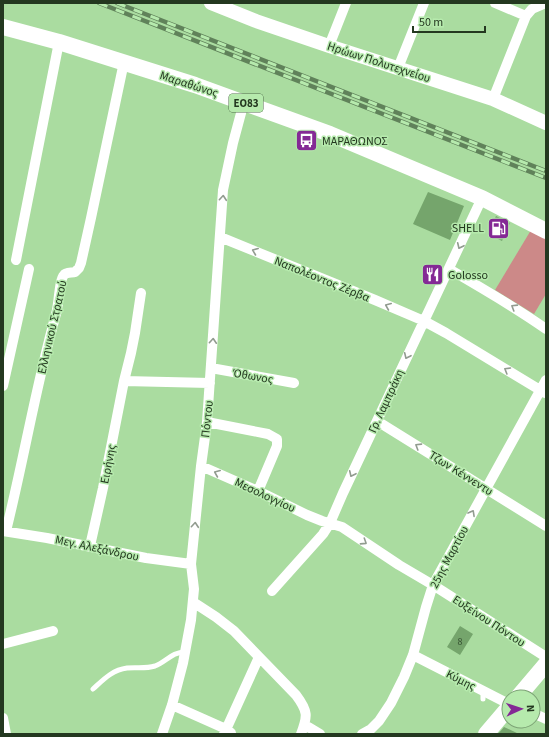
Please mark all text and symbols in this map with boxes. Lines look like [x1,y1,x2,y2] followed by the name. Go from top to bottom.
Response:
[413,8,485,34] scale bar
[419,14,443,31] text: 50 m
[325,38,433,87] street label: Ηρώων Πολυτεχνείου
[157,67,220,102] street label: Μαραθώνος
[229,94,263,112] road number: ΕΟ83
[294,128,320,154] bus stop icon: ΜΑΡΑΘΩΝΟΣ
[322,133,388,150] place label: ΜΑΡΑΘΩΝΟΣ
[218,195,227,201] one-way arrow
[486,215,512,241] fuel station icon: SHELL
[452,220,484,237] place label: SHELL
[457,242,465,250] one-way arrow
[251,248,258,256] one-way arrow
[272,253,372,306] street label: Ναπολέοντος Ζέρβα
[419,262,445,288] restaurant icon: Golosso
[448,267,488,284] place label: Golosso
[33,279,72,376] street label: Ελληνικού Στρατού
[385,303,392,311] one-way arrow
[511,304,518,312] one-way arrow
[208,338,217,344] one-way arrow
[404,352,412,360] one-way arrow
[230,364,274,388] street label: Όθωνος
[364,367,409,436] street label: Γρ. Λαμπράκη
[504,367,511,375] one-way arrow
[197,400,218,439] street label: Πόντου
[96,443,121,485] street label: Ειρήνης
[415,443,422,451] one-way arrow
[425,447,496,500] street label: Τζων Κέννεντυ
[214,470,221,478] one-way arrow
[349,470,357,477] one-way arrow
[232,474,298,517] street label: Μεσολογγίου
[467,510,475,518] one-way arrow
[191,522,200,528] one-way arrow
[426,523,473,592] street label: 25ης Μαρτίου
[53,531,140,566] street label: Μεγ. Αλεξάνδρου
[360,537,367,545] one-way arrow
[449,592,528,651] street label: Ευξείνου Πόντου
[458,635,463,649] house number: 8
[443,666,479,695] street label: Κύμης
[501,689,541,729] north arrow
[523,704,538,713] text: N

